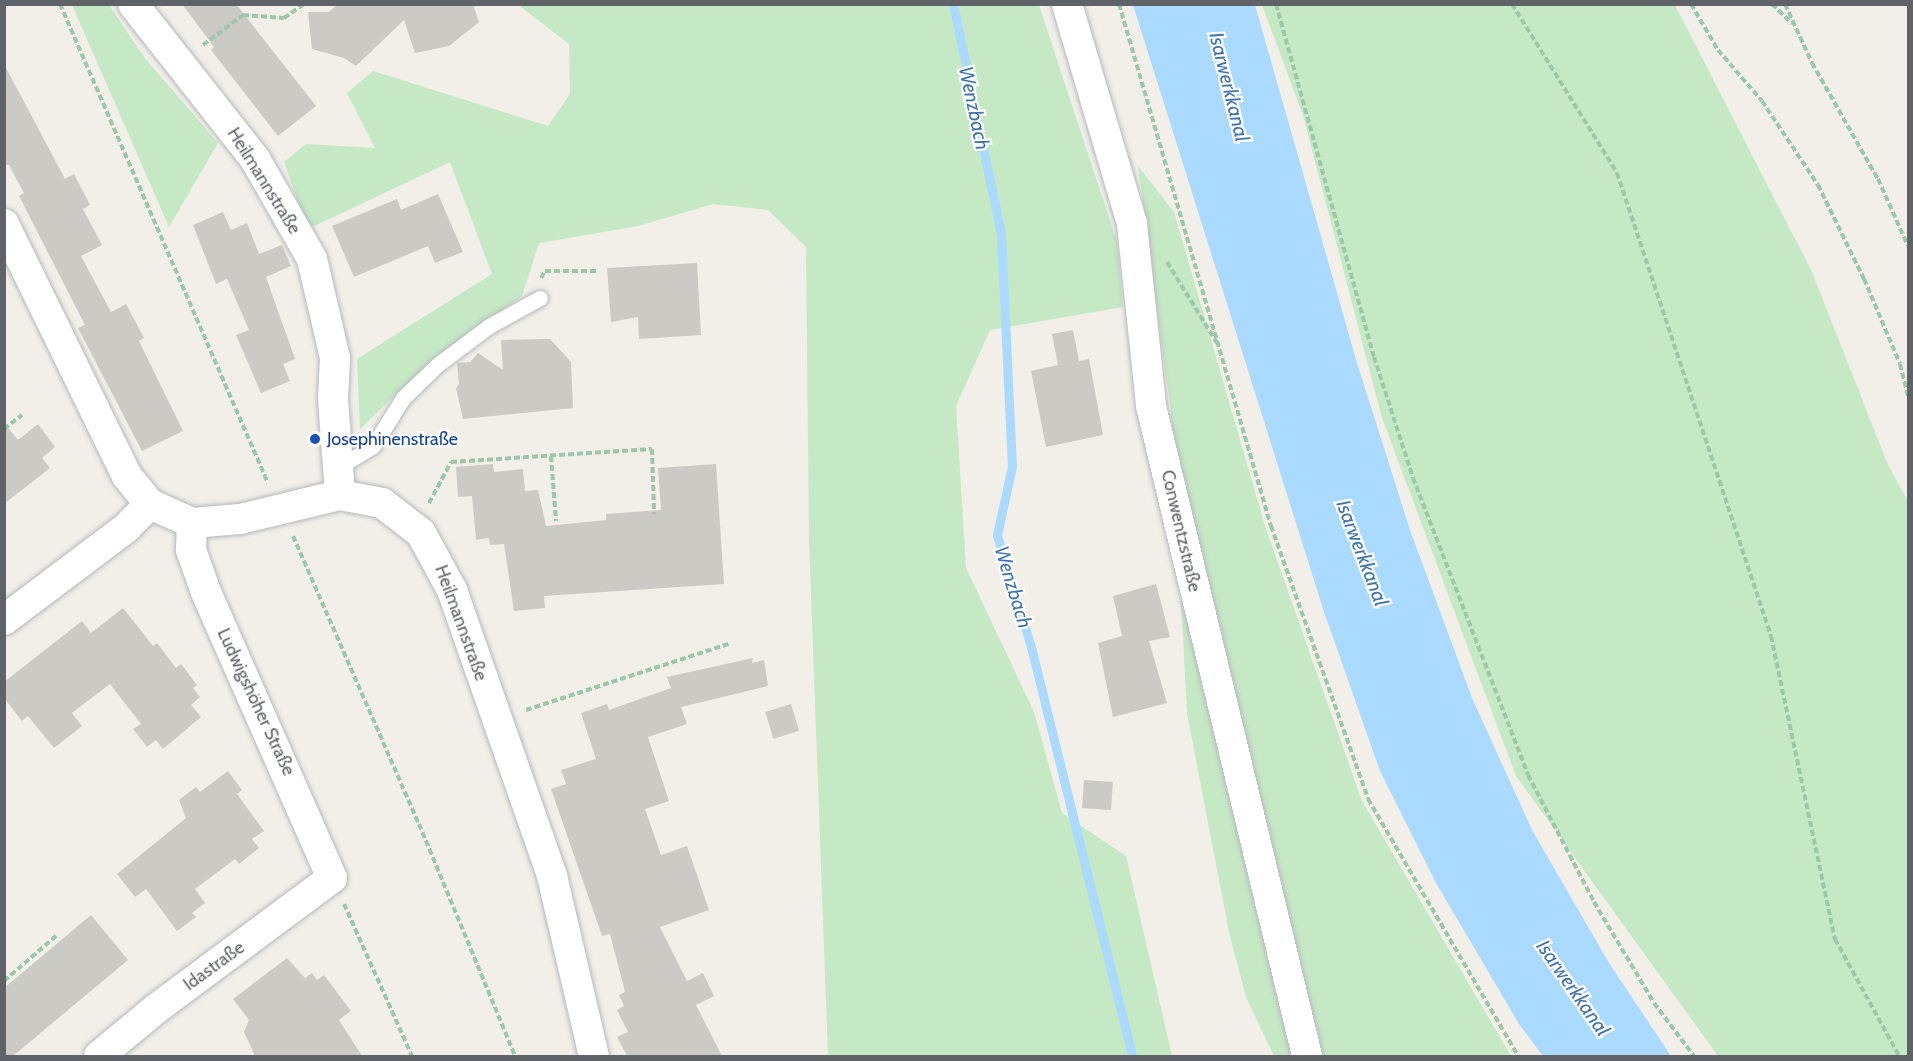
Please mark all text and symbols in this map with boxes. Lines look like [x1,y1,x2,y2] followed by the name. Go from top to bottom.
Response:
[1204,30,1254,144] water label: Isarwerkkanal
[953,64,995,152] water label: Wenzbach
[223,124,305,238] street label: Heilmannstraße
[327,428,458,450] place label: Josephinenstraße
[308,432,322,446] marker: Josephinenstraße
[1156,468,1206,594] street label: Conwentzstraße
[1331,497,1393,609] water label: Isarwerkkanal
[989,543,1037,631] water label: Wenzbach
[430,562,492,684] street label: Heilmannstraße
[212,625,300,779] street label: Ludwigshöher Straße
[1531,935,1615,1041] water label: Isarwerkkanal
[179,937,249,995] street label: Idastraße

